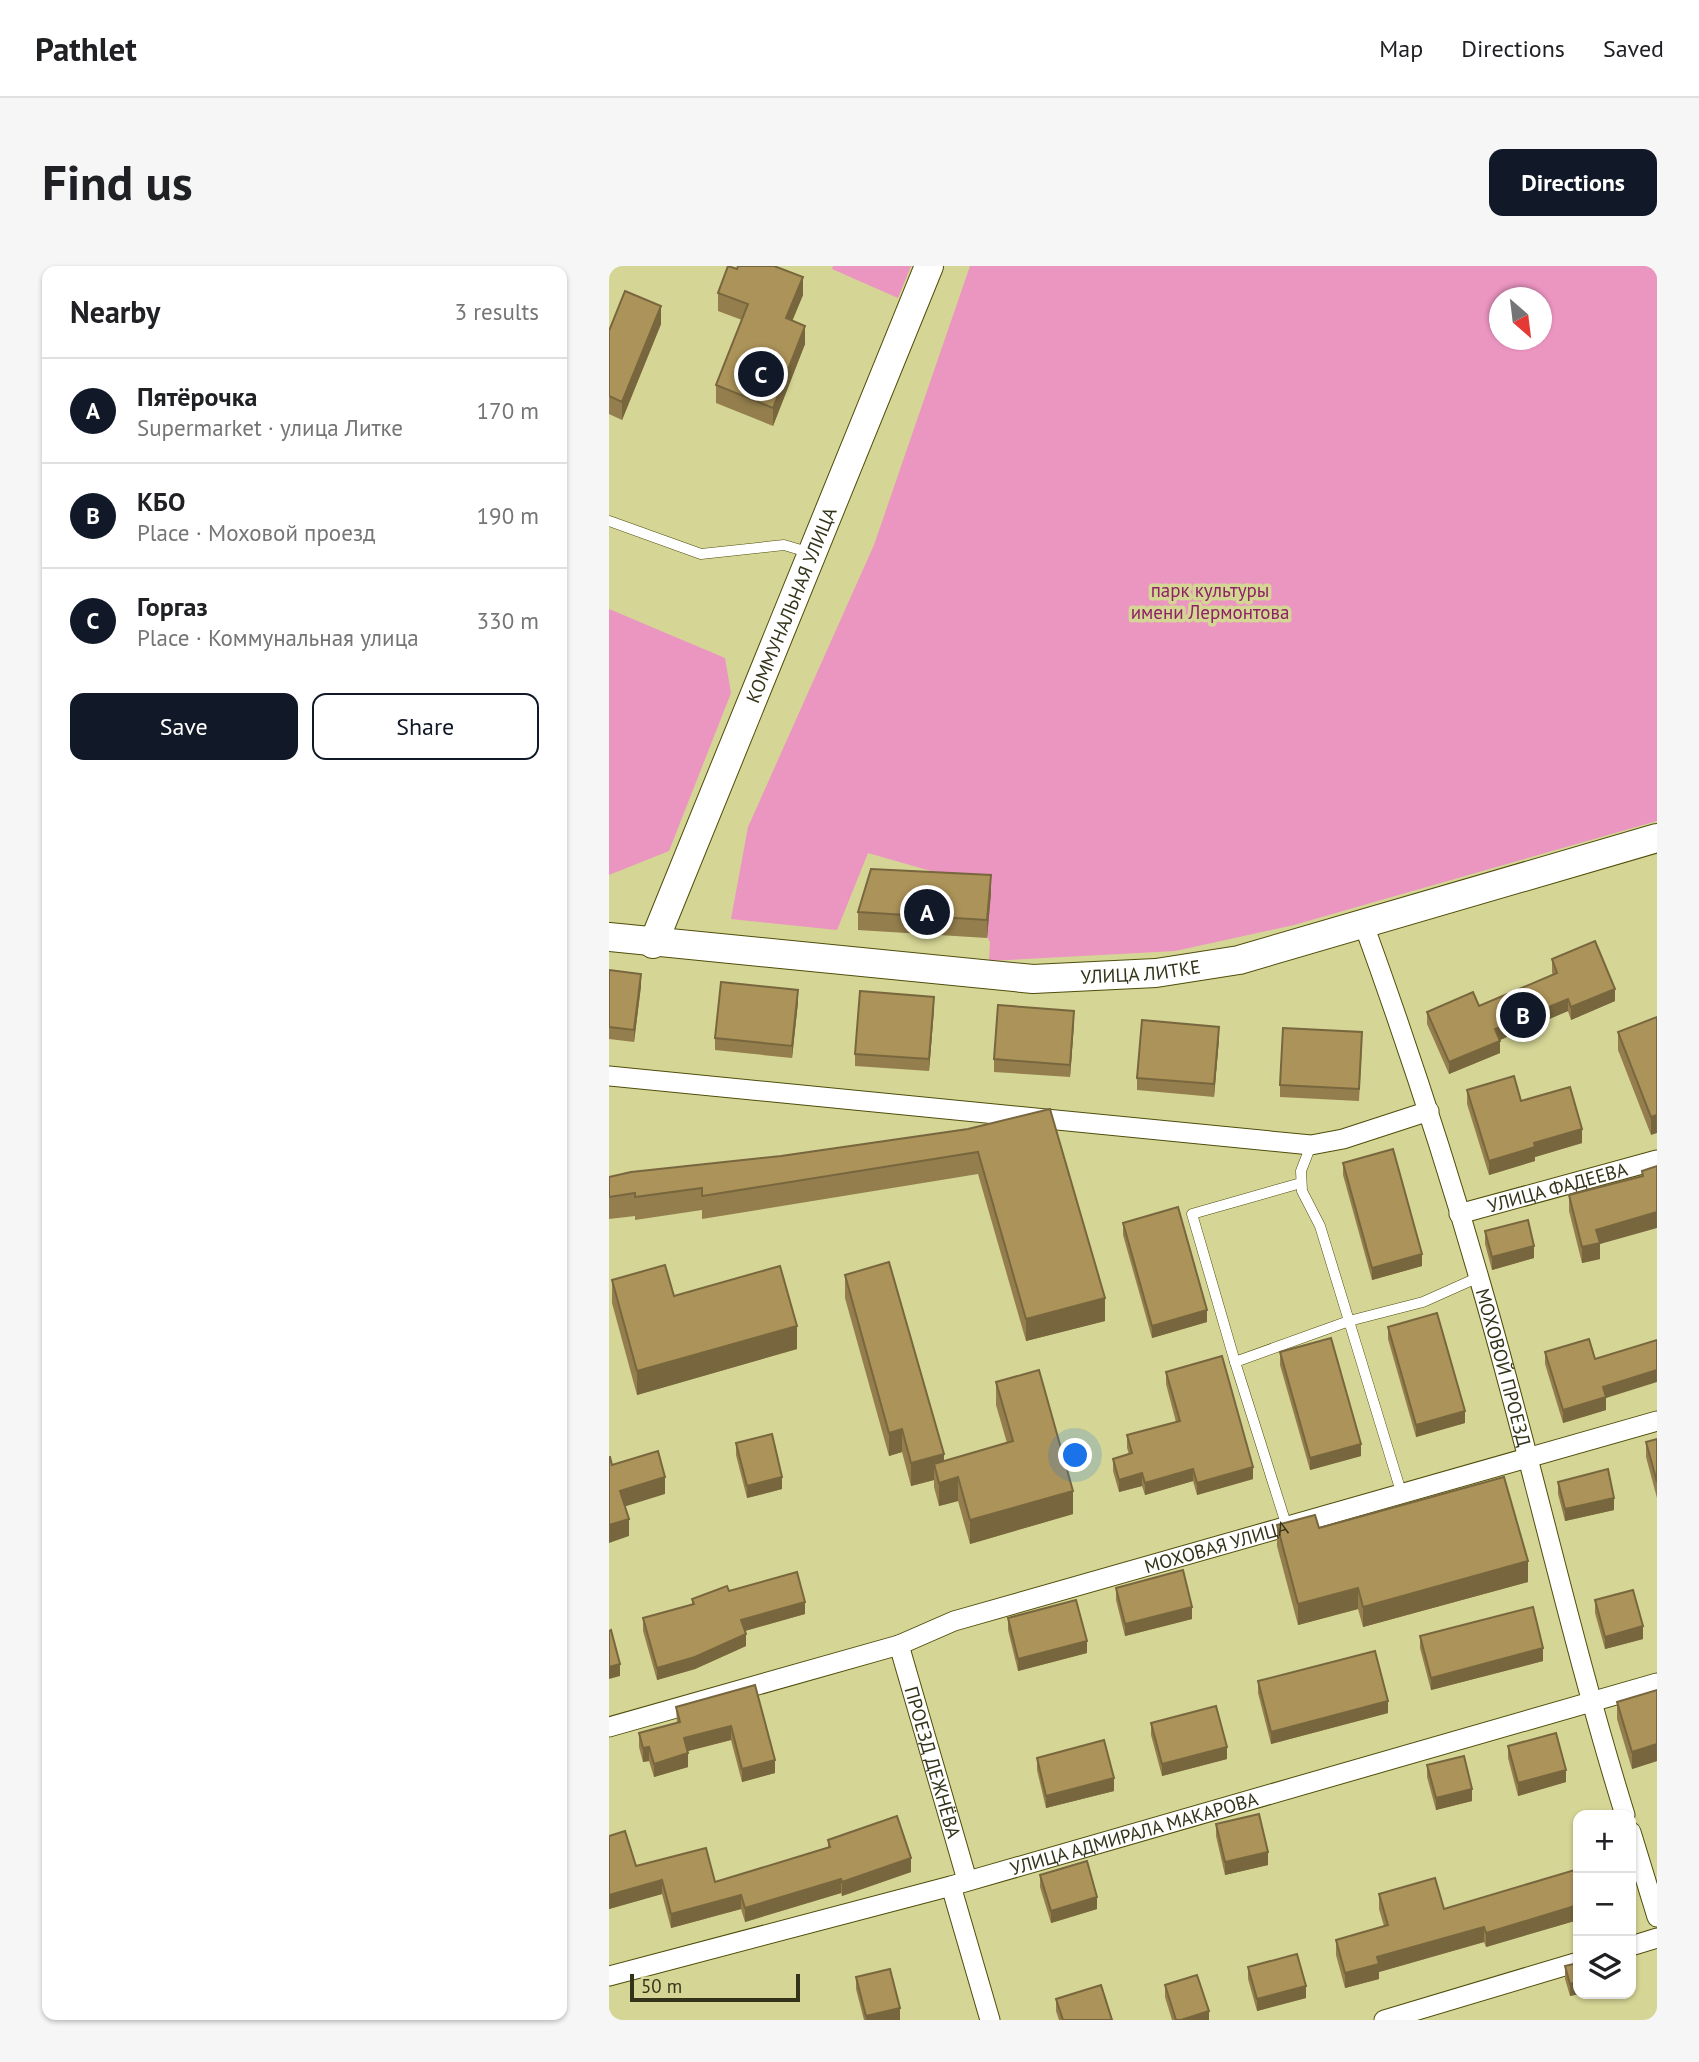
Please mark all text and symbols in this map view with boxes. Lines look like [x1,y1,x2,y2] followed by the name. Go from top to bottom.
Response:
[35,27,137,70] text: Pathlet
[1379,33,1423,64] text: Map
[1461,33,1565,64] text: Directions
[1603,33,1664,64] text: Saved
[1489,149,1657,216] button: Directions
[42,150,193,214] text: Find us
[1489,287,1552,350] north arrow
[70,292,160,331] text: Nearby
[455,297,539,326] text: 3 results
[738,348,784,400] pin: C
[137,380,257,413] text: Пятёрочка
[86,396,100,425] text: A
[477,396,539,425] text: 170 m
[137,413,403,442] text: Supermarket · улица Литке
[137,485,185,518] text: КБО
[86,501,100,530] text: B
[477,501,539,530] text: 190 m
[740,504,842,706] street label: КОММУНАЛЬНАЯ УЛИЦА
[137,518,375,547] text: Place · Моховой проезд
[1131,578,1289,624] park label: парк культуры имени Лермонтова
[137,590,208,623] text: Горгаз
[87,606,99,635] text: C
[477,606,539,635] text: 330 m
[137,623,419,652] text: Place · Коммунальная улица
[70,693,298,760] button: Save
[312,693,539,760] button: Share
[904,886,950,938] pin: A
[1080,954,1202,989] street label: УЛИЦА ЛИТКЕ
[1500,989,1546,1041] pin: B
[1485,1157,1630,1218] street label: УЛИЦА ФАДЕЕВА
[1471,1285,1537,1449] street label: МОХОВОЙ ПРОЕЗД
[1058,1438,1092,1472] your location
[1142,1515,1291,1578] street label: МОХОВАЯ УЛИЦА
[900,1683,966,1841] street label: ПРОЕЗД ДЕЖНЁВА
[1007,1786,1261,1880] street label: УЛИЦА АДМИРАЛА МАКАРОВА
[1573,1810,1636,1999] map controls
[1573,1810,1636,1873] button: +
[1573,1873,1636,1936] button: −
[1573,1936,1636,1999] button: layers
[630,1971,800,2003] scale bar
[641,1974,682,1998] text: 50 m

